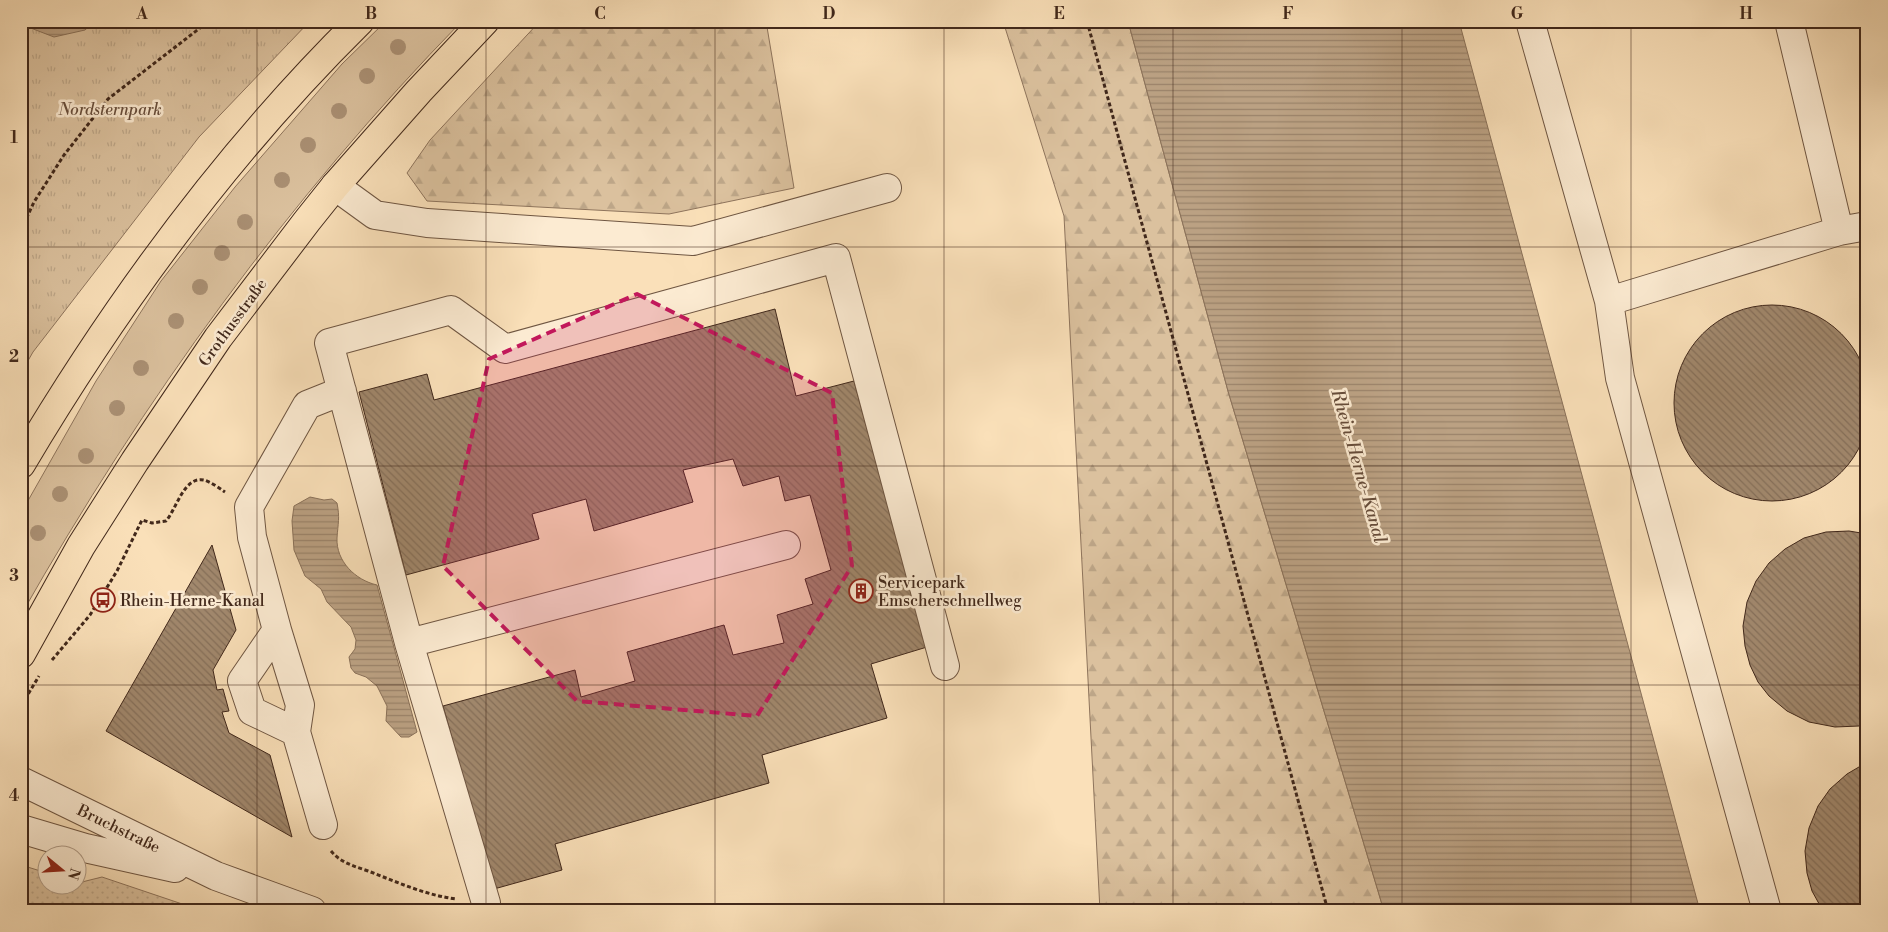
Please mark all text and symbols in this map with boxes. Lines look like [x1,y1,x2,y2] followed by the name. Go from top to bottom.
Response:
[135,4,148,24] text: A
[365,4,377,24] text: B
[594,4,606,24] text: C
[823,4,836,24] text: D
[1053,4,1065,24] text: E
[1282,4,1294,24] text: F
[1511,4,1524,24] text: G
[1739,4,1753,24] text: H
[57,100,162,120] park label: Nordsternpark
[10,128,18,148] text: 1
[194,275,271,370] street label: Grothusstraße
[9,347,19,367] text: 2
[1325,386,1392,546] water label: Rhein-Herne-Kanal
[9,566,19,586] text: 3
[878,573,1022,611] place label: Servicepark Emscherschnellweg
[848,578,874,604] building icon: Servicepark Emscherschnellweg
[90,587,116,613] bus stop icon: Rhein-Herne-Kanal
[120,591,265,611] place label: Rhein-Herne-Kanal
[9,786,20,806] text: 4
[73,800,163,858] street label: Bruchstraße
[38,844,88,894] north arrow
[63,866,84,882] text: N

